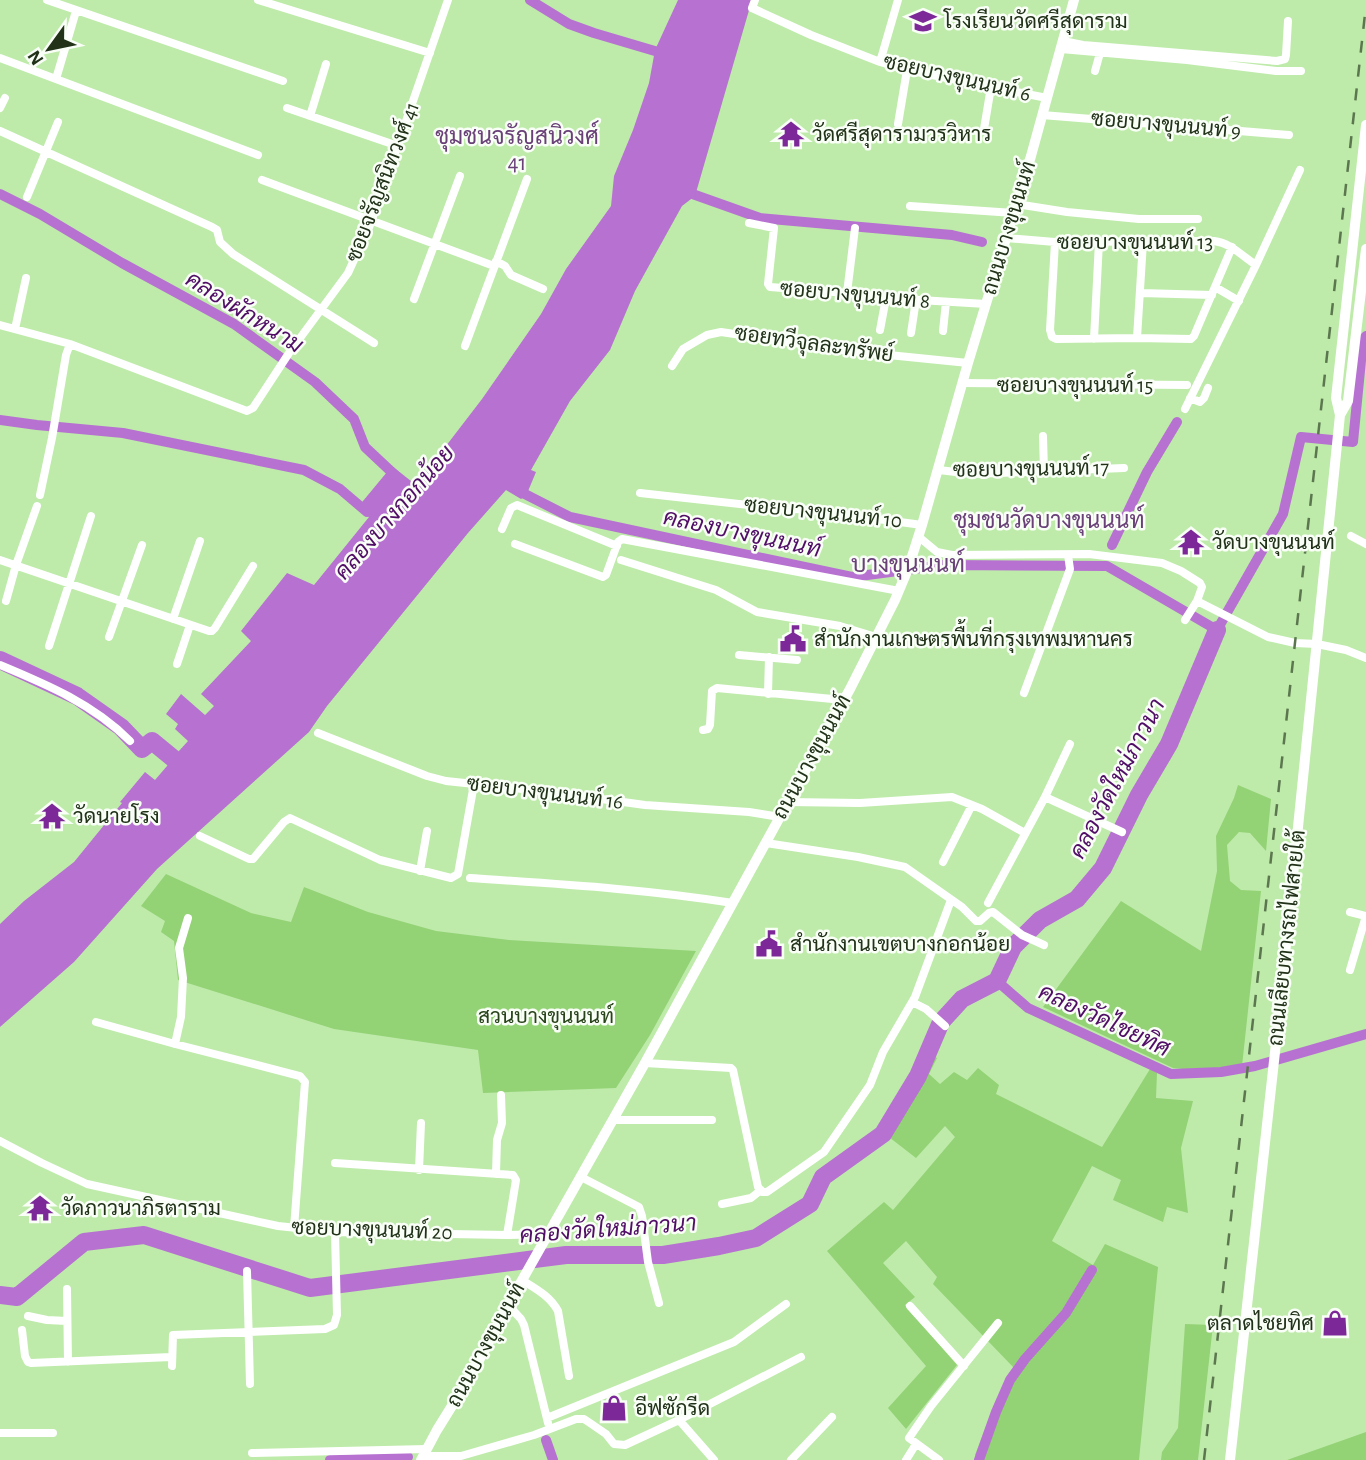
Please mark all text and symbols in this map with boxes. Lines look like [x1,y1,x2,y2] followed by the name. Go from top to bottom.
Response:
[908,6,938,36] school or university icon: โรงเรียนวัดศรีสุดาราม
[943,8,1128,35] place label: โรงเรียนวัดศรีสุดาราม
[14,14,84,84] north arrow
[24,47,48,68] text: N
[881,47,1033,108] street label: ซอยบางขุนนนท์ 6
[339,98,424,265] street label: ซอยจรัญสนิทวงศ์ 41
[1090,104,1242,145] street label: ซอยบางขุนนนท์ 9
[776,119,806,149] temple icon: วัดศรีสุดารามวรวิหาร
[435,120,599,175] district label: ชุมชนจรัญสนิวงศ์ 41
[812,121,991,148] place label: วัดศรีสุดารามวรวิหาร
[975,157,1042,298] street label: ถนนบางขุนนนท์
[1057,228,1213,256] street label: ซอยบางขุนนนท์ 13
[181,265,309,358] water label: คลองผักหนาม
[779,274,931,315] street label: ซอยบางขุนนนท์ 8
[733,318,895,369] street label: ซอยทวีจุลละทรัพย์
[997,371,1153,399] street label: ซอยบางขุนนนท์ 15
[328,439,459,584] water label: คลองบางกอกน้อย
[953,453,1110,484] street label: ซอยบางขุนนนท์ 17
[743,490,903,535] street label: ซอยบางขุนนนท์ 10
[661,500,827,565] water label: คลองบางขุนนนท์
[953,504,1145,536] district label: ชุมชนวัดบางขุนนนท์
[1176,527,1206,557] temple icon: วัดบางขุนนนท์
[1212,528,1335,556] place label: วัดบางขุนนนท์
[851,548,965,580] district label: บางขุนนนท์
[814,619,1133,653] place label: สำนักงานเกษตรพื้นที่กรุงเทพมหานคร
[778,624,808,654] public building icon: สำนักงานเกษตรพื้นที่กรุงเทพมหานคร
[766,689,857,824] street label: ถนนบางขุนนนท์
[1061,693,1170,863] water label: คลองวัดใหม่ภาวนา
[465,769,625,816] street label: ซอยบางขุนนนท์ 16
[37,801,67,831] temple icon: วัดนายโรง
[73,803,159,827] place label: วัดนายโรง
[1262,828,1309,1047] street label: ถนนเลียบทางรถไฟสายใต้
[754,929,784,959] public building icon: สำนักงานเขตบางกอกน้อย
[790,932,1010,955] place label: สำนักงานเขตบางกอกน้อย
[1035,975,1177,1062] water label: คลองวัดไชยทิศ
[478,1002,614,1030] park label: สวนบางขุนนนท์
[25,1193,55,1223] temple icon: วัดภาวนาภิรตาราม
[61,1196,221,1219] place label: วัดภาวนาภิรตาราม
[518,1206,697,1248] water label: คลองวัดใหม่ภาวนา
[291,1213,453,1246] street label: ซอยบางขุนนนท์ 20
[440,1277,531,1412] street label: ถนนบางขุนนนท์
[1320,1308,1350,1338] shop icon: ตลาดไชยทิศ
[1207,1310,1314,1334] place label: ตลาดไชยทิศ
[599,1393,629,1423] shop icon: อีฟซักรีด
[635,1395,710,1419] place label: อีฟซักรีด

